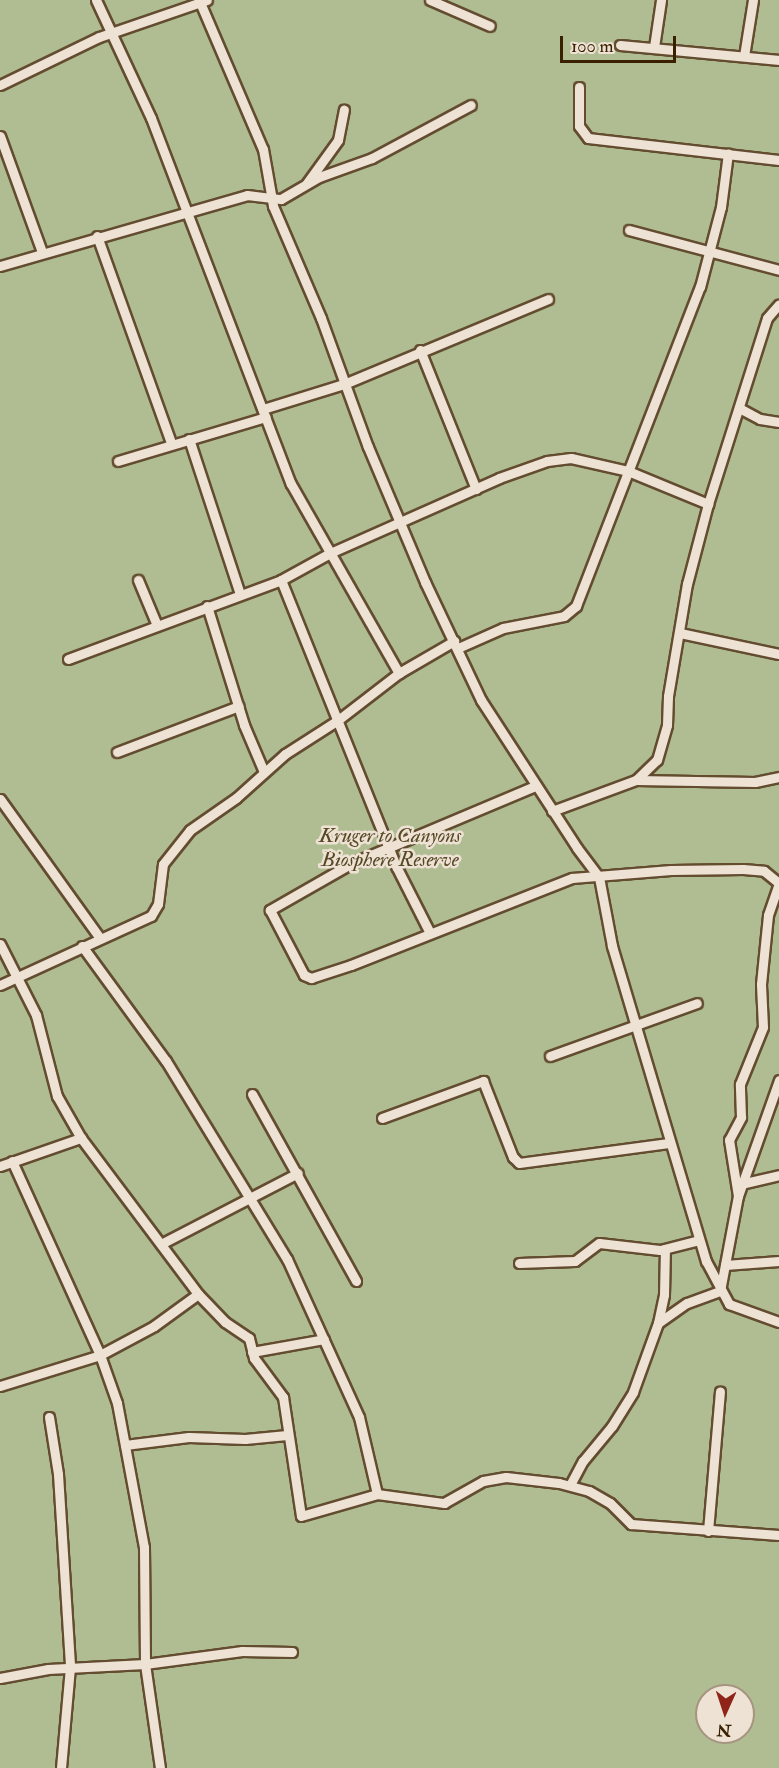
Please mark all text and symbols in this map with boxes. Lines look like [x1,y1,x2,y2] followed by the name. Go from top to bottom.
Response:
[563,24,678,62] scale bar
[571,35,614,58] text: 100 m
[319,823,461,873] park label: Kruger to Canyons Biosphere Reserve
[695,1684,755,1744] north arrow
[716,1720,732,1740] text: N

